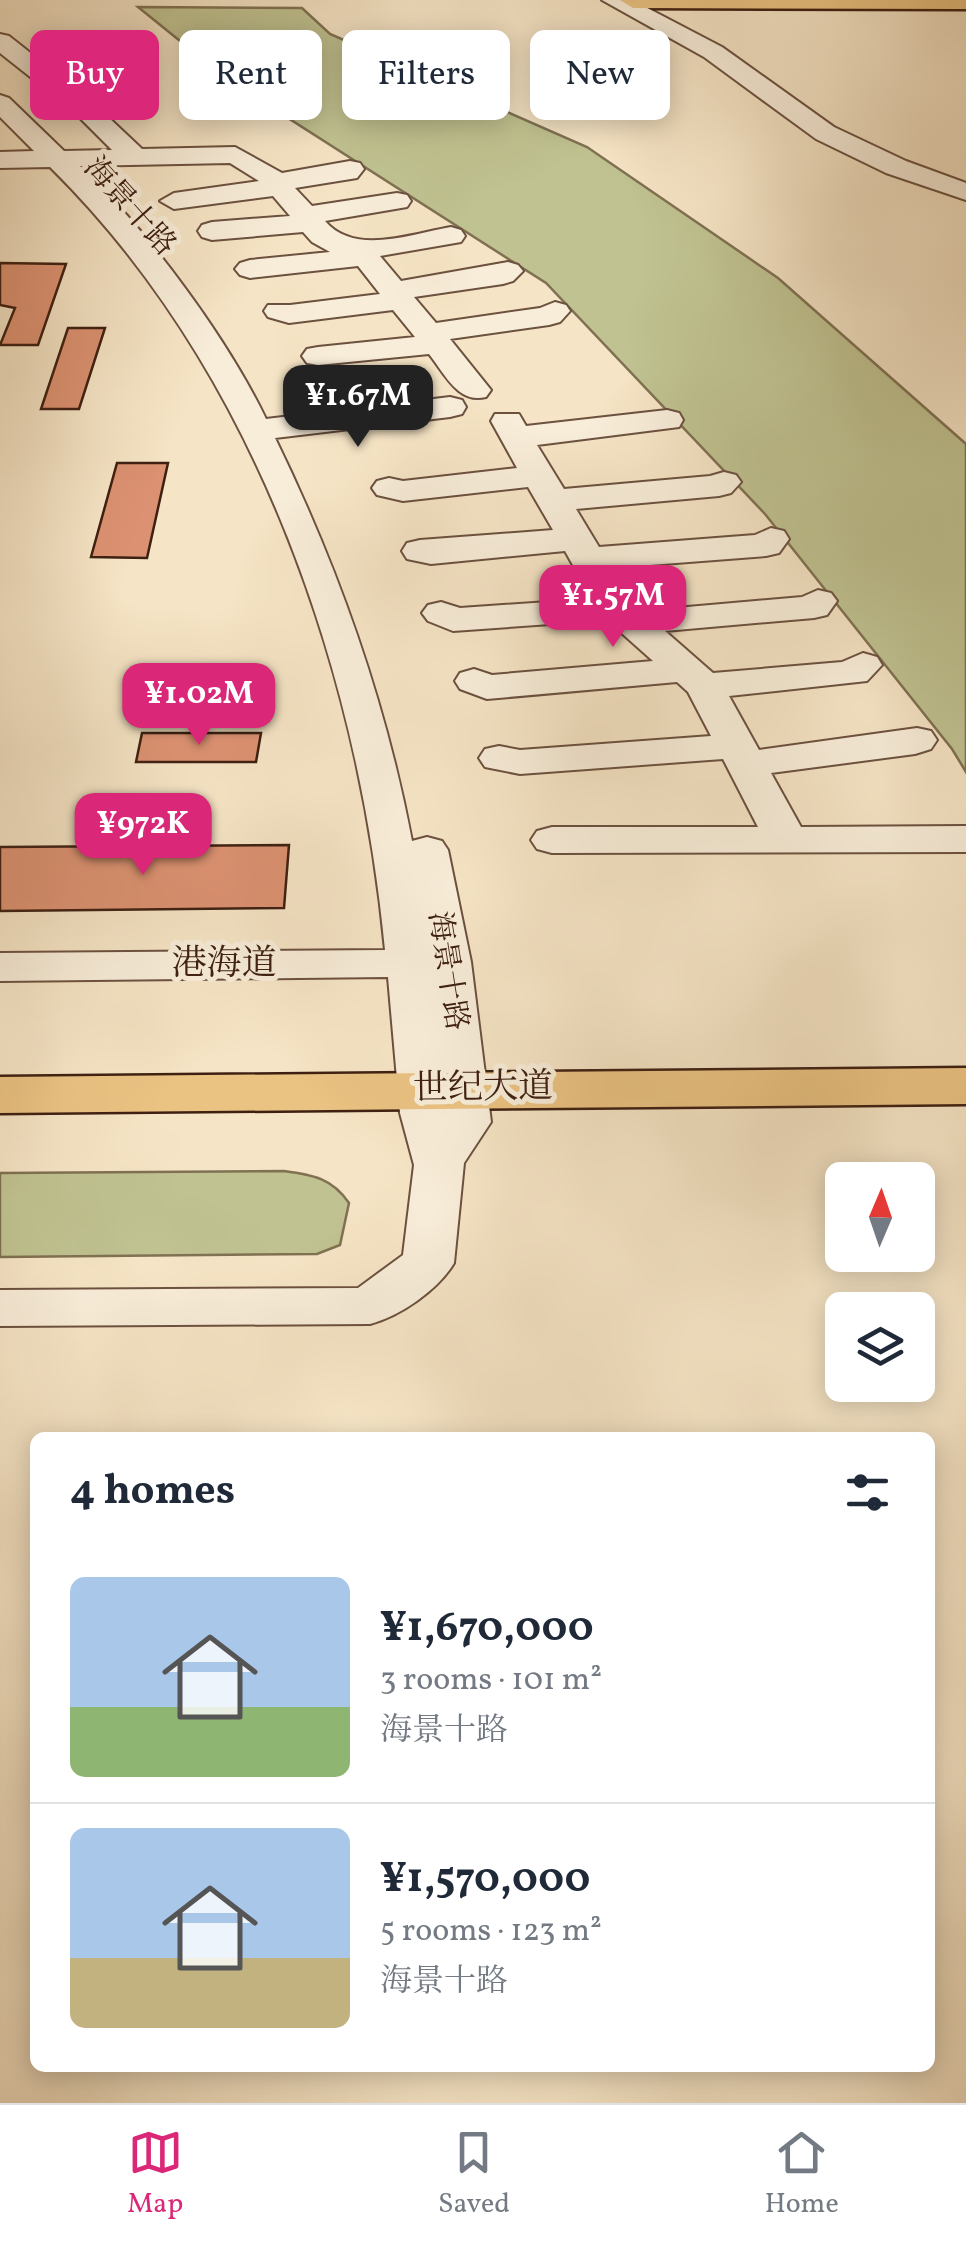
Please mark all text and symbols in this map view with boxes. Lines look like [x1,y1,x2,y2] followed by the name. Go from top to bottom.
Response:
[30,30,159,120] chip: Buy
[179,30,322,120] chip: Rent
[342,30,510,120] chip: Filters
[530,30,670,120] chip: New
[73,148,185,266] street label: 海景十路
[277,365,439,450] pin: ¥1.67M
[305,375,411,419] text: ¥1.67M
[532,565,694,650] pin: ¥1.57M
[561,575,665,619] text: ¥1.57M
[118,663,280,748] pin: ¥1.02M
[144,673,254,717] text: ¥1.02M
[73,793,213,878] pin: ¥972K
[97,803,189,847] text: ¥972K
[417,908,477,1034] street label: 海景十路
[171,941,277,989] street label: 港海道
[413,1064,553,1114] street label: 世纪大道
[825,1162,935,1272] north arrow
[825,1162,935,1402] map controls
[825,1292,935,1402] button: layers
[70,1463,235,1522] text: 4 homes
[840,1465,895,1520] icon: filters
[380,1600,594,1659] text: ¥1,670,000
[150,1617,270,1737] icon: home
[380,1659,602,1703] text: 3 rooms · 101 m²
[380,1710,508,1754] text: 海景十路
[380,1851,590,1910] text: ¥1,570,000
[150,1868,270,1988] icon: home
[380,1910,602,1954] text: 5 rooms · 123 m²
[380,1961,508,2005] text: 海景十路
[127,2125,183,2224] tab: Map
[438,2125,510,2224] tab: Saved
[765,2125,839,2224] tab: Home

